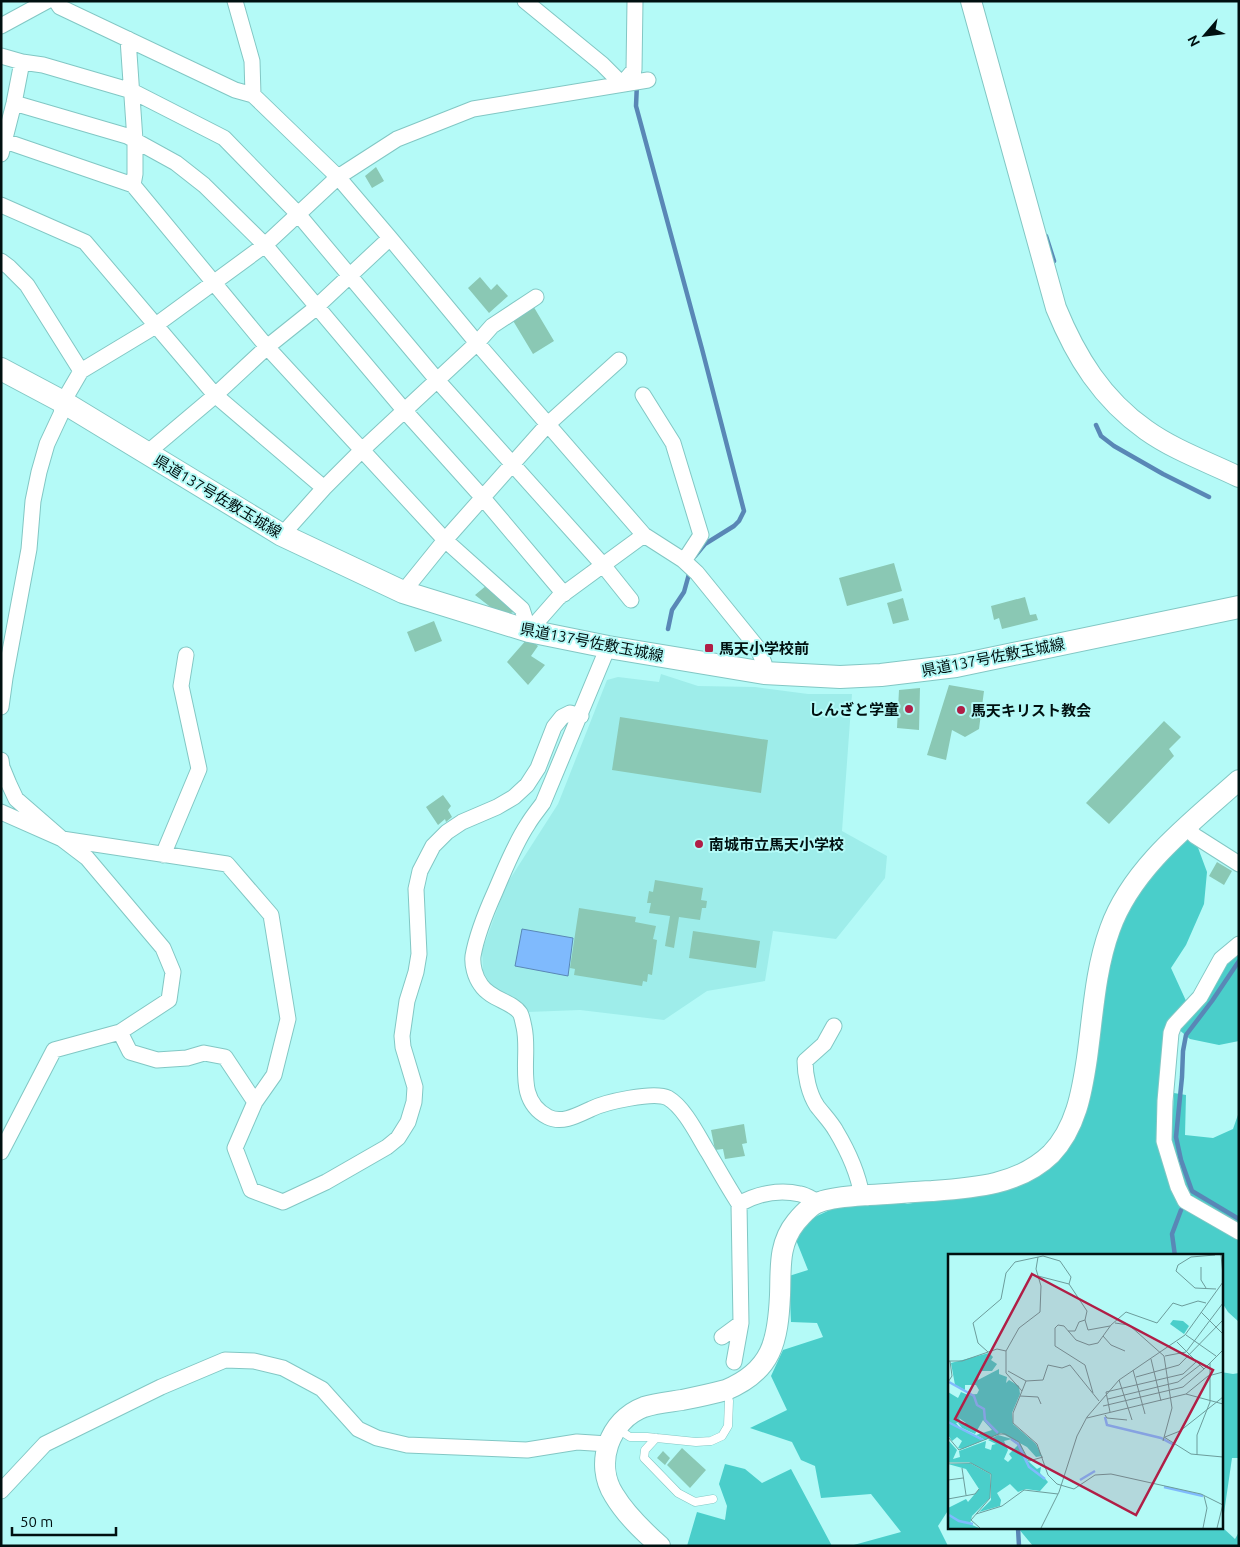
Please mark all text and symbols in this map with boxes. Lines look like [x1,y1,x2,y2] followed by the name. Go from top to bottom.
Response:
[1180,10,1230,60] north arrow
[1184,33,1203,49] text: N
[151,451,285,541] street label: 県道137号佐敷玉城線
[519,620,665,664] street label: 県道137号佐敷玉城線
[920,635,1066,679] street label: 県道137号佐敷玉城線
[719,640,809,657] place label: 馬天小学校前
[703,642,715,654] marker: 馬天小学校前
[809,701,899,718] place label: しんざと学童
[971,702,1091,719] place label: 馬天キリスト教会
[903,703,915,715] marker: しんざと学童
[955,704,967,716] marker: 馬天キリスト教会
[709,836,844,853] place label: 南城市立馬天小学校
[693,838,705,850] marker: 南城市立馬天小学校
[948,1254,1222,1530] inset map
[12,1504,116,1536] scale bar
[20,1513,53,1530] text: 50 m

